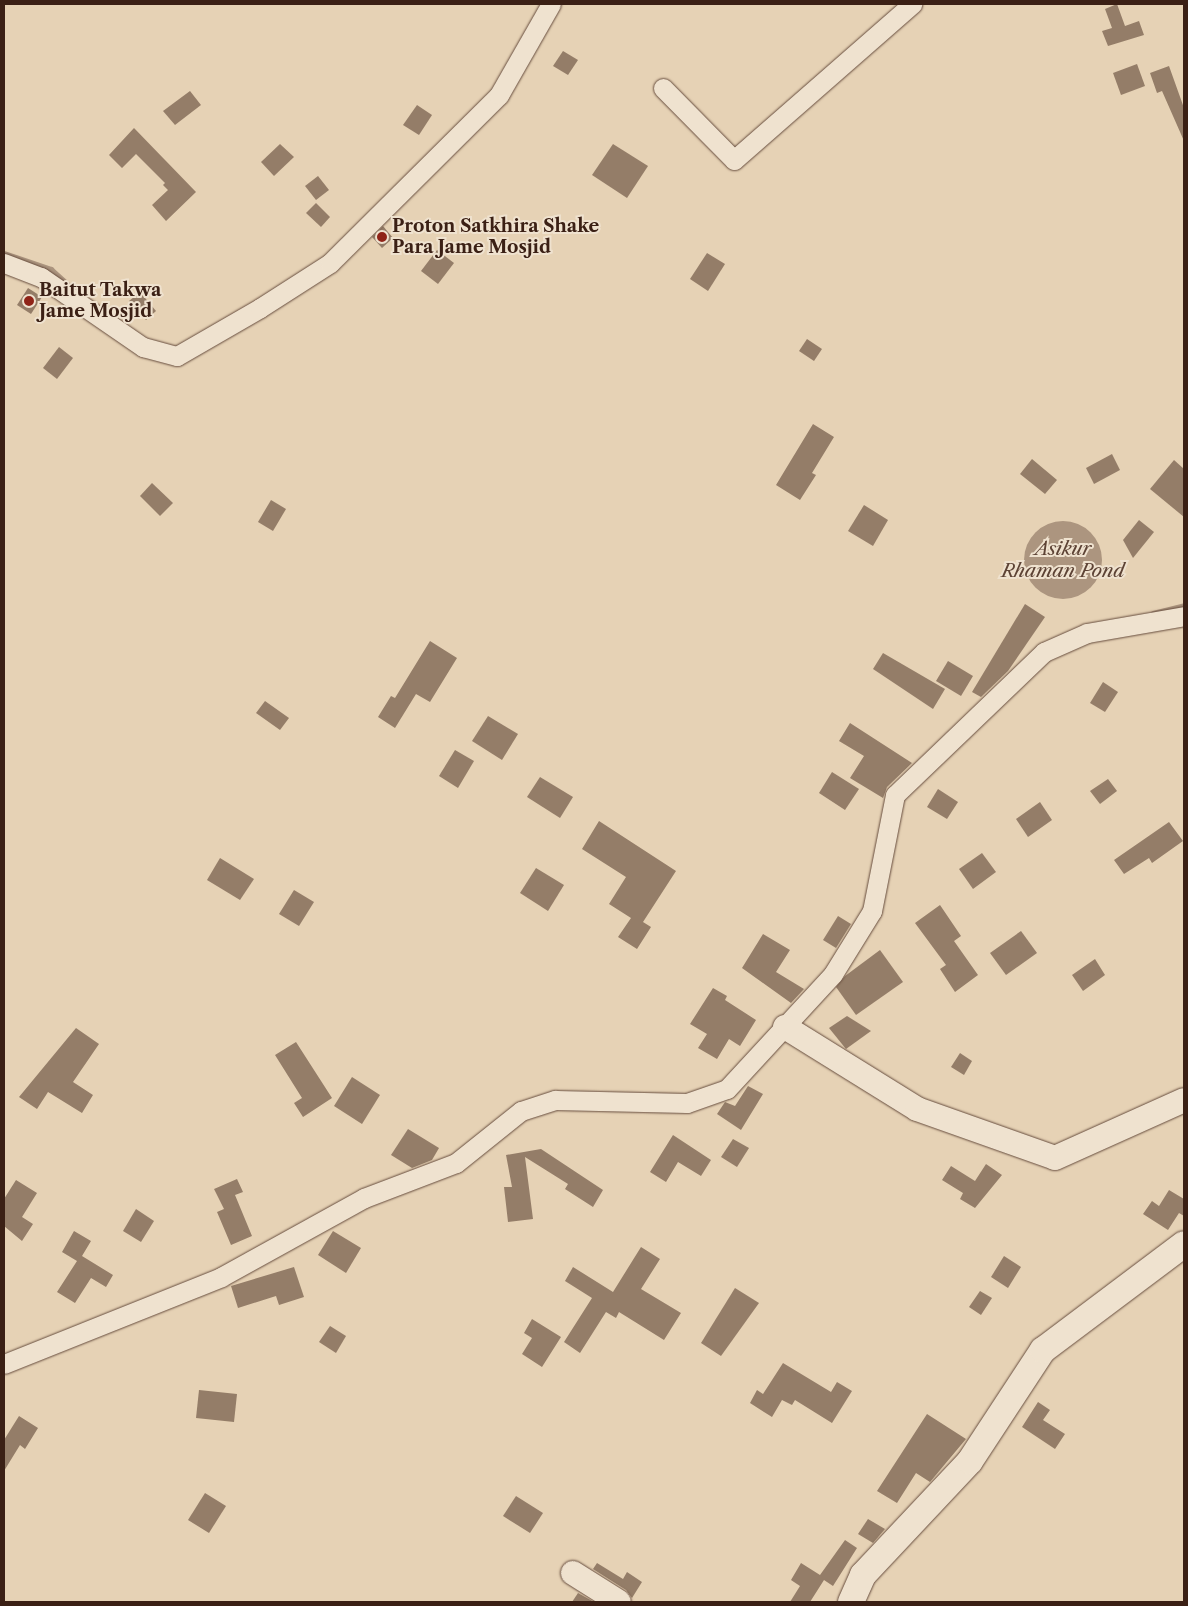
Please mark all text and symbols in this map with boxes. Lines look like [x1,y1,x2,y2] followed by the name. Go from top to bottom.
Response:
[392,216,600,258] place label: Proton Satkhira Shake Para Jame Mosjid
[376,231,388,243] marker: Proton Satkhira Shake Para Jame Mosjid
[39,280,162,322] place label: Baitut Takwa Jame Mosjid
[23,295,35,307] marker: Baitut Takwa Jame Mosjid
[1002,538,1124,582] water label: Asikur Rhaman Pond

